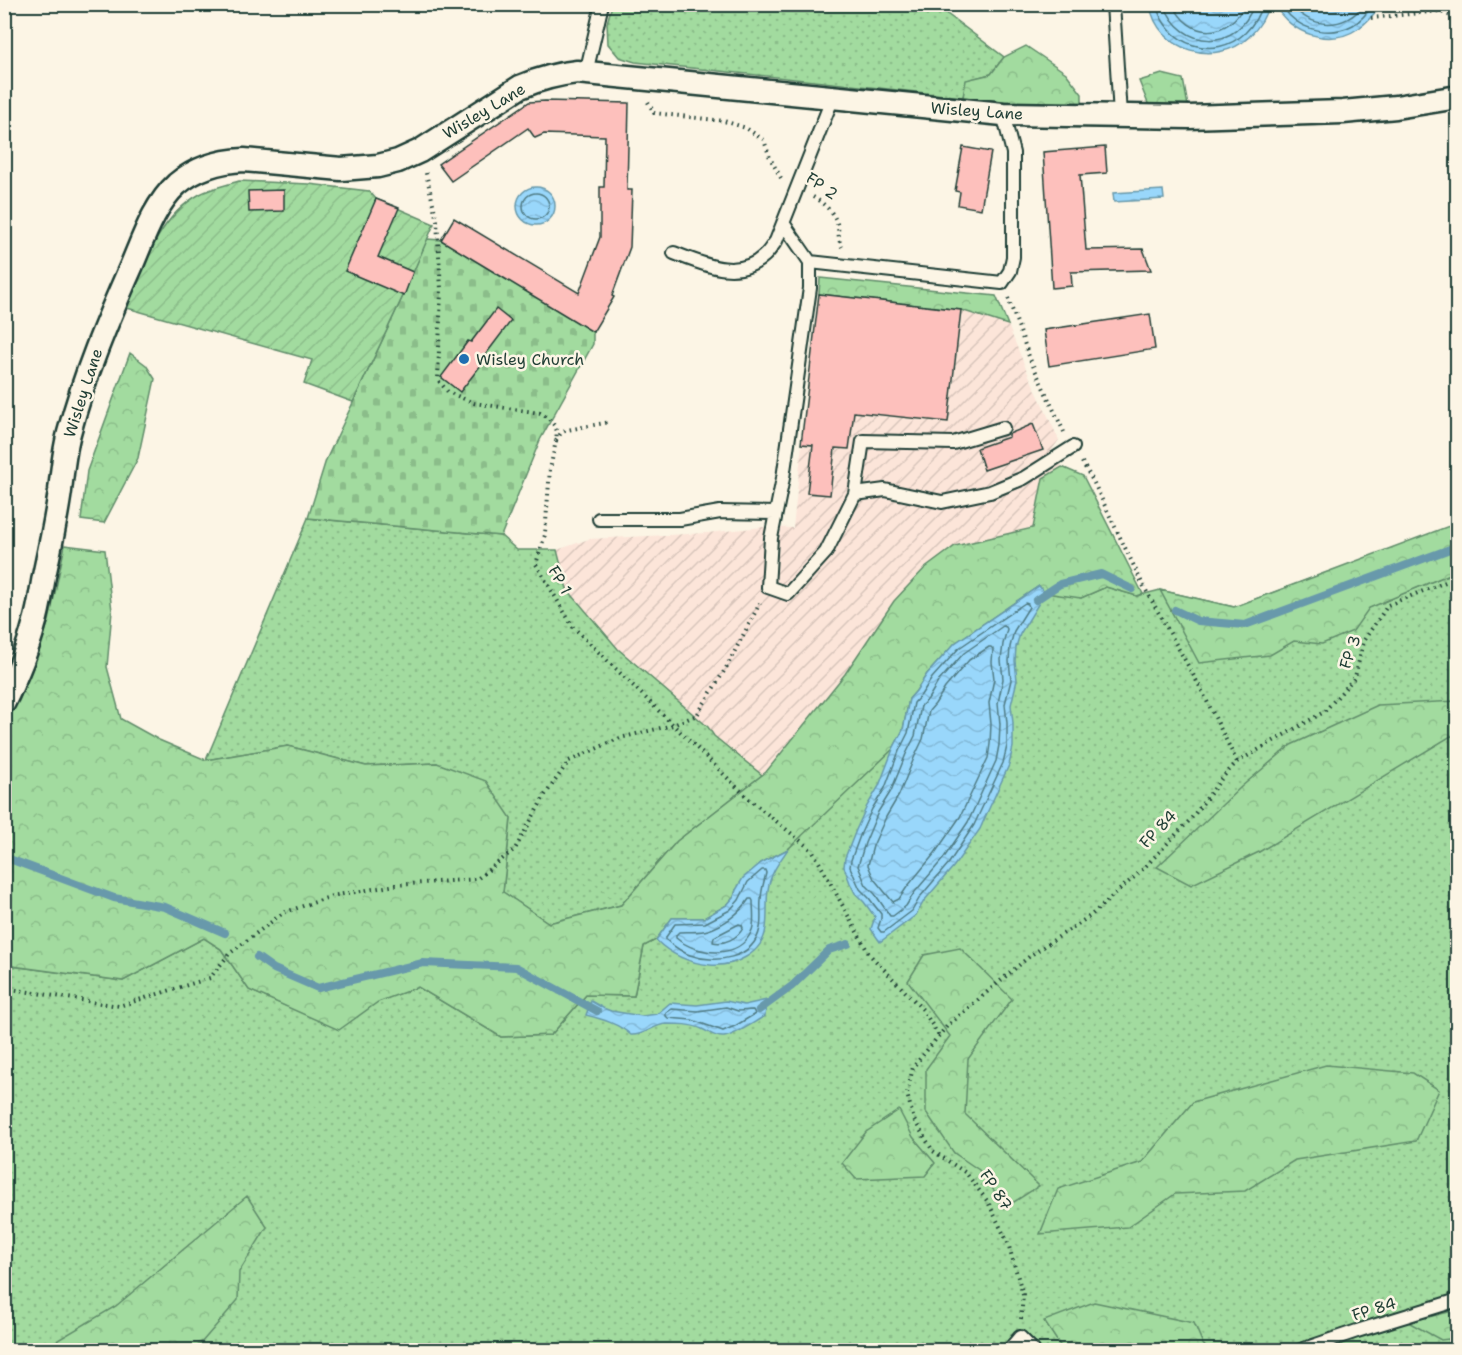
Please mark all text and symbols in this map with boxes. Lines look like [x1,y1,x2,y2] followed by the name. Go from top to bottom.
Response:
[439,78,529,144] street label: Wisley Lane
[930,97,1024,125] street label: Wisley Lane
[802,168,842,204] street label: FP 2
[59,346,107,440] street label: Wisley Lane
[476,349,584,370] place label: Wisley Church
[457,352,471,366] marker: Wisley Church
[543,562,577,598] street label: FP 1
[1334,632,1366,672] street label: FP 3
[1135,806,1181,852] street label: FP 84
[975,1166,1017,1214] street label: FP 87
[1349,1292,1399,1326] street label: FP 84

